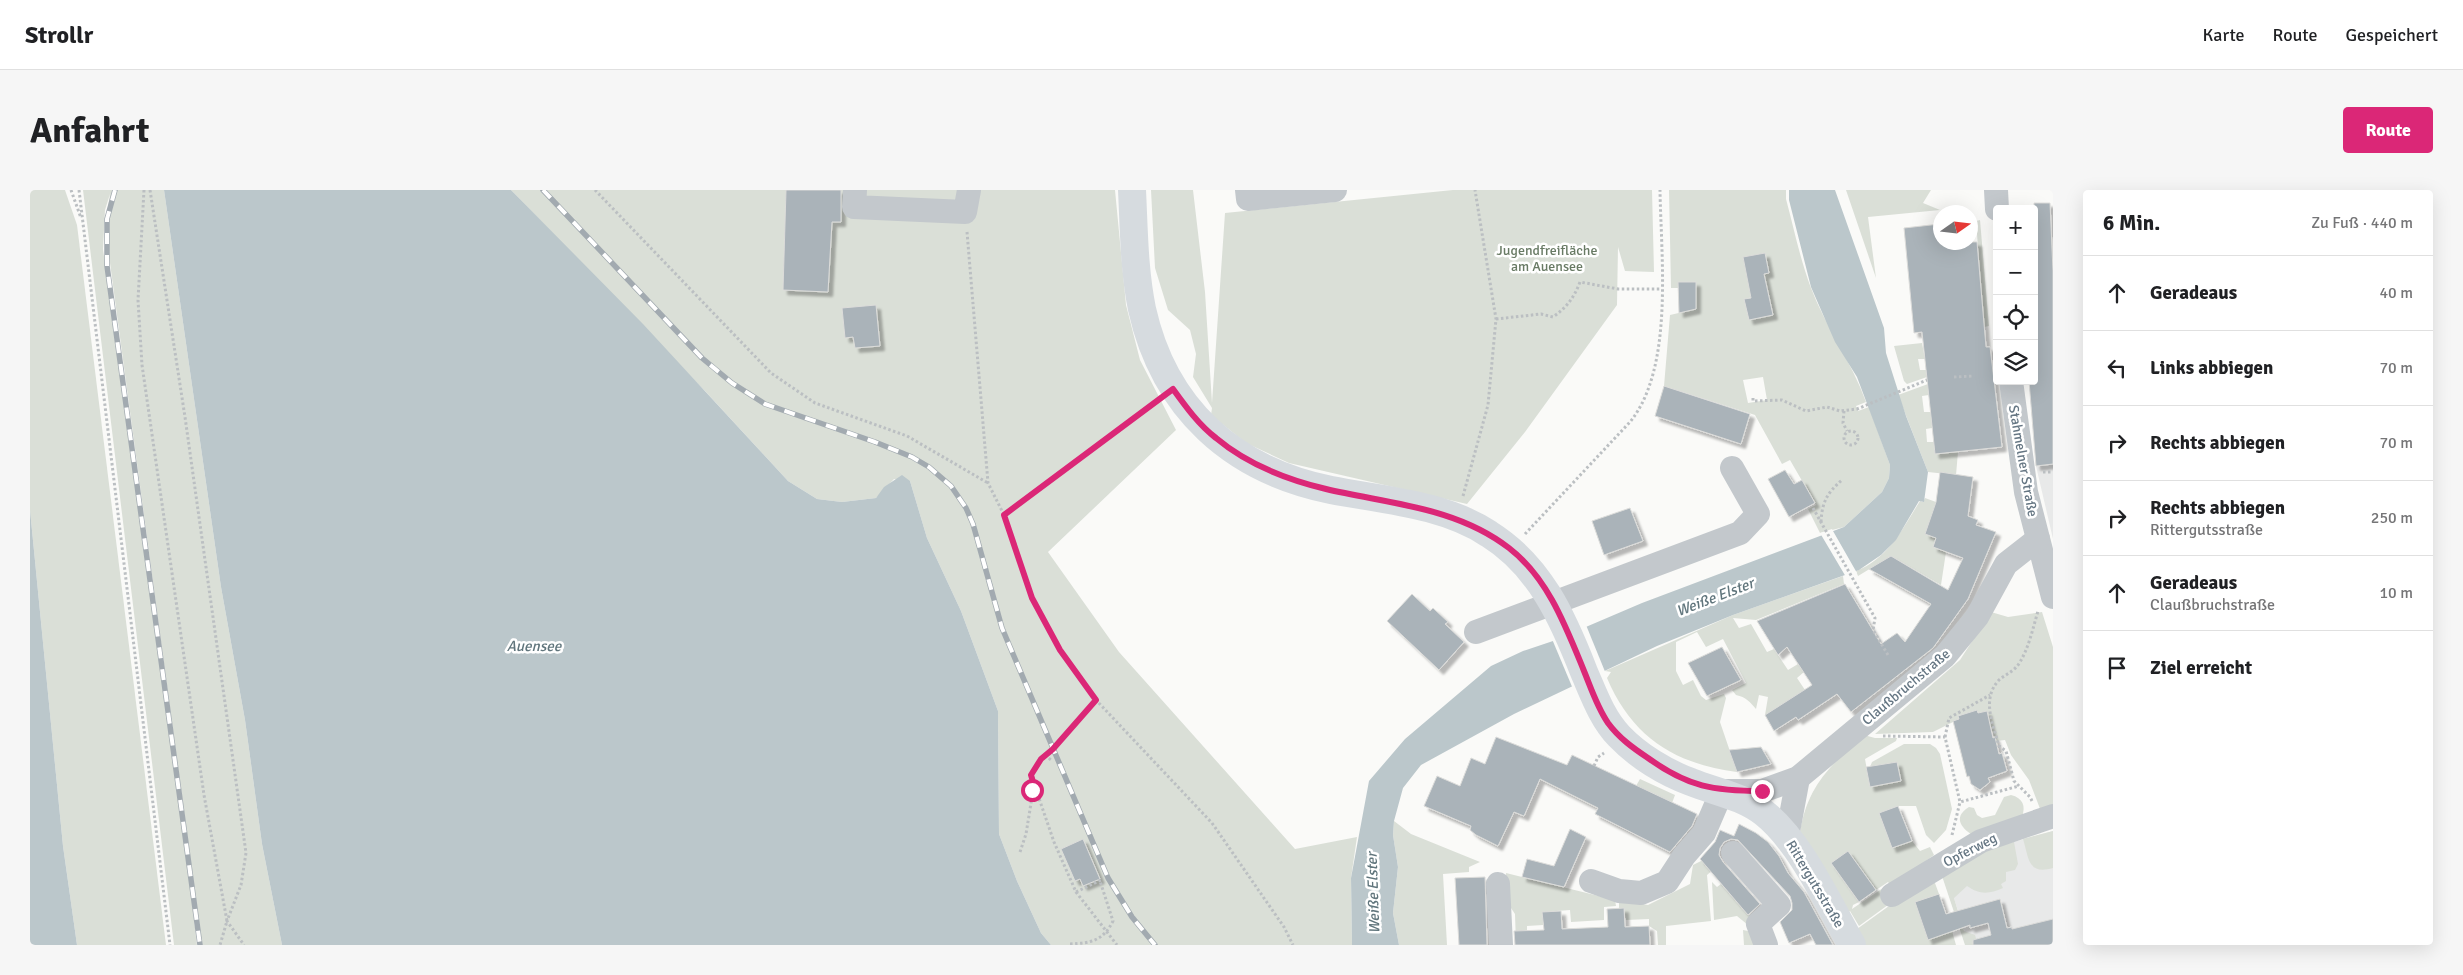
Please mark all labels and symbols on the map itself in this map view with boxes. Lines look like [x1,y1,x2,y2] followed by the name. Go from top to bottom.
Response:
[1933,205,1978,250] north arrow
[1497,242,1597,275] park label: Jugendfreifläche am Auensee
[2005,404,2041,518] street label: Stahmelner Straße
[1674,573,1759,620] water label: Weiße Elster
[507,637,563,655] water label: Auensee
[1859,645,1953,729] street label: Claußbruchstraße
[1021,779,1044,802] route start
[1751,780,1774,803] route end
[1940,829,2000,871] street label: Opferweg
[1782,837,1848,931] street label: Rittergutsstraße
[1362,850,1383,934] water label: Weiße Elster

